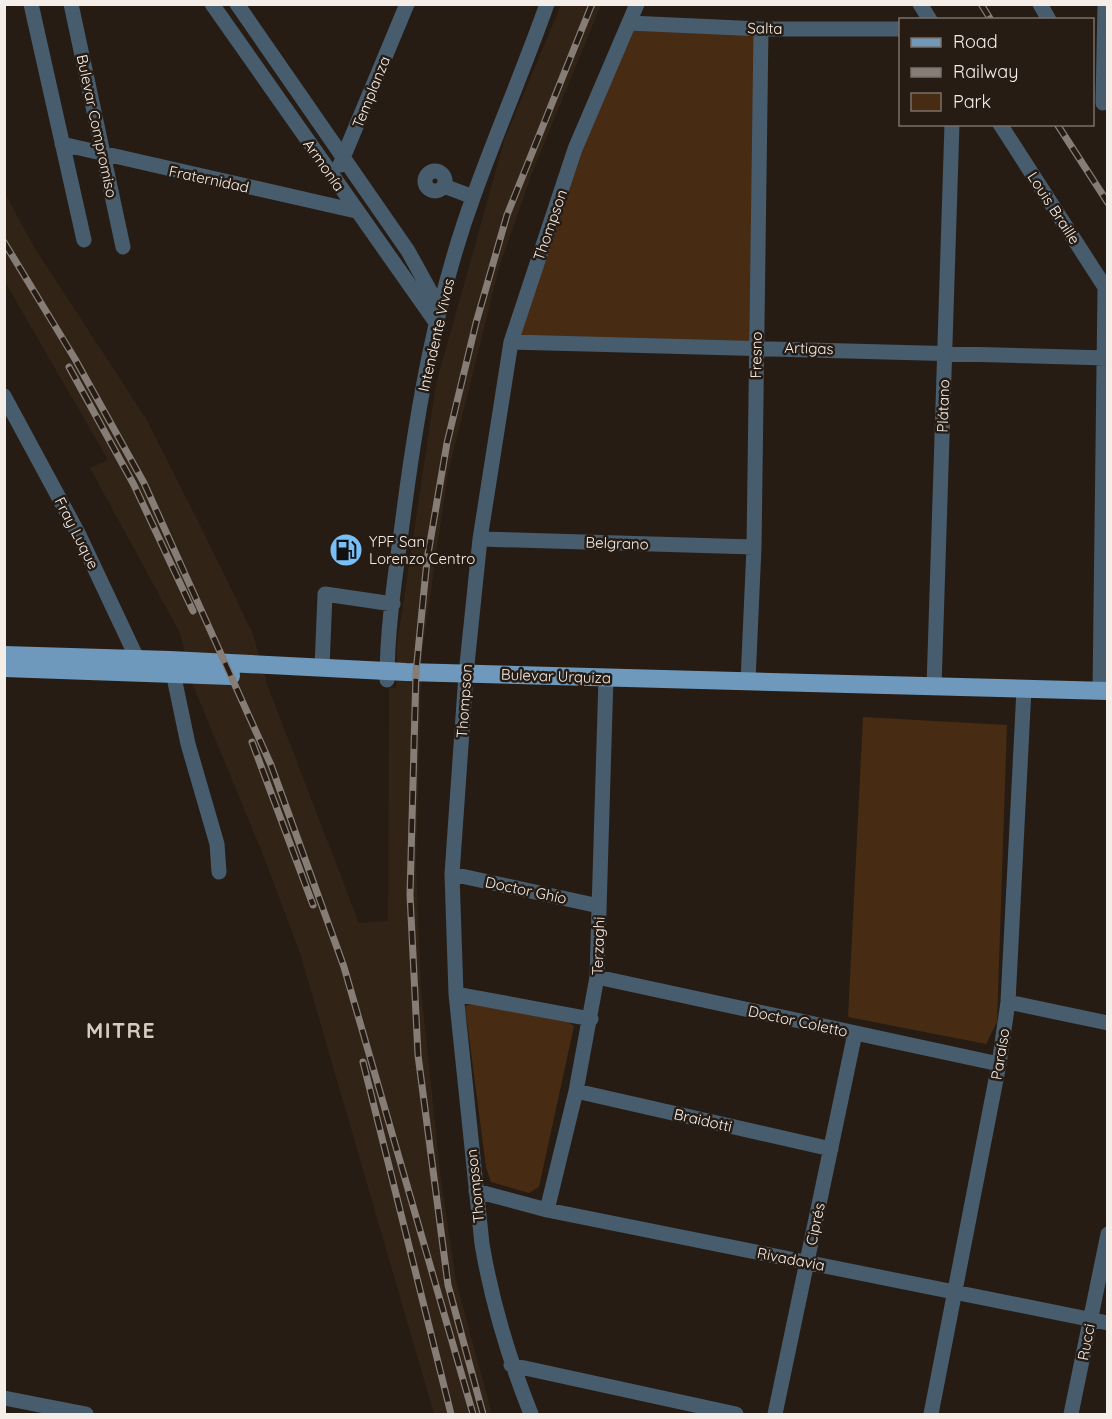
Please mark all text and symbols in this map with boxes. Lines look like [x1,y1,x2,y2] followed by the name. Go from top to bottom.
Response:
[747,18,783,38] street label: Salta
[899,18,1094,126] legend
[953,30,998,53] text: Road
[73,53,121,199] street label: Bulevar Compromiso
[348,53,394,131] street label: Templanza
[953,60,1019,83] text: Railway
[953,90,991,113] text: Park
[299,135,349,195] street label: Armonía
[167,161,251,197] street label: Fraternidad
[1023,168,1085,248] street label: Louis Braille
[529,187,571,263] street label: Thompson
[414,277,458,393] street label: Intendente Vivas
[746,331,766,379] street label: Fresno
[784,338,834,358] street label: Artigas
[933,379,953,433] street label: Plátano
[51,494,103,572] street label: Fray Luque
[328,532,364,568] fuel station icon: YPF San Lorenzo Centro
[369,532,475,568] place label: YPF San Lorenzo Centro
[585,532,649,554] street label: Belgrano
[452,663,476,739] street label: Thompson
[501,665,611,687] street label: Bulevar Urquiza
[483,872,569,908] street label: Doctor Ghío
[587,916,609,976] street label: Terzaghi
[746,1001,850,1041] street label: Doctor Coletto
[86,1017,156,1043] district label: MITRE
[987,1027,1013,1081] street label: Paraíso
[672,1104,734,1136] street label: Braidotti
[462,1148,488,1224] street label: Thompson
[801,1201,829,1247] street label: Ciprés
[756,1243,826,1275] street label: Rivadavia
[1073,1322,1099,1362] street label: Rucci

